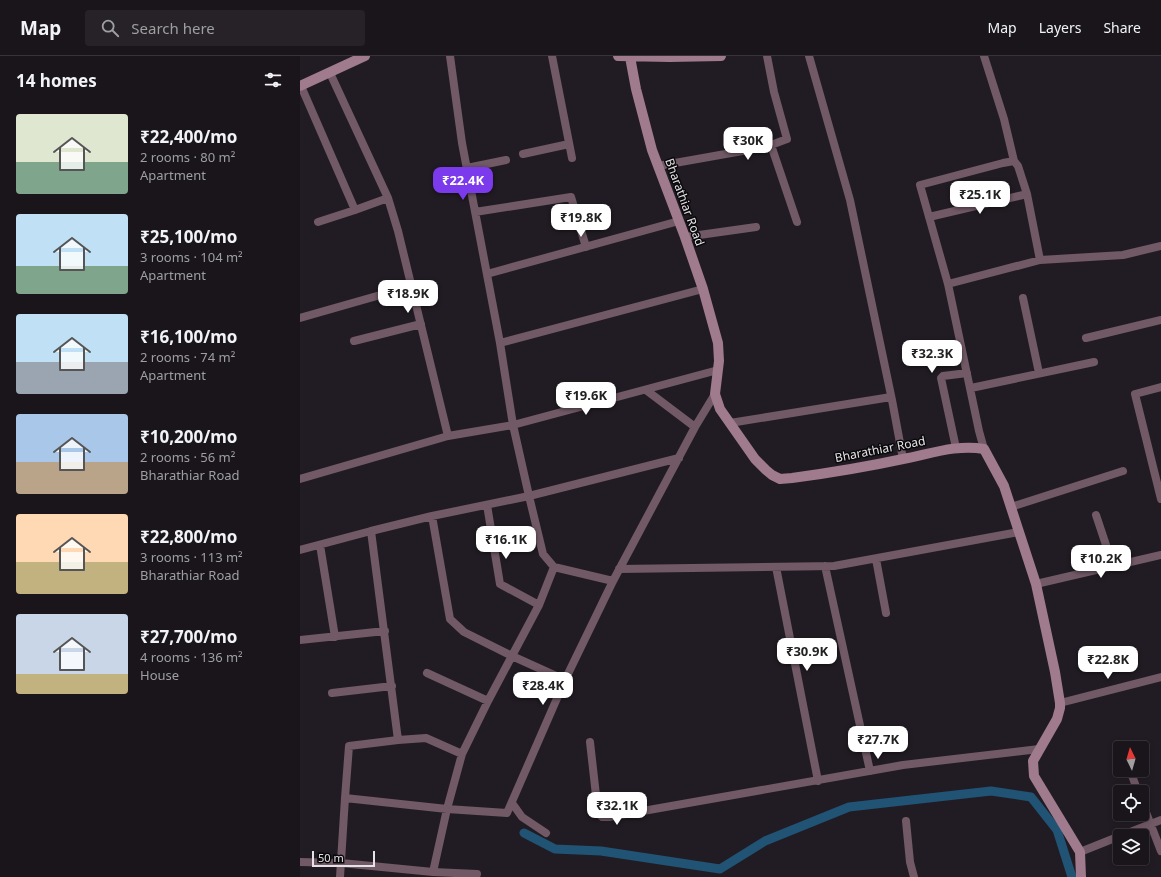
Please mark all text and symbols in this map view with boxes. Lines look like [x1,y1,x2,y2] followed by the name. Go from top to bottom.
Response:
[85,10,365,46] search box
[20,15,61,41] text: Map
[99,17,121,39] icon: search
[131,18,215,38] text: Search here
[988,18,1017,37] text: Map
[1039,18,1081,37] text: Layers
[1103,18,1141,37] text: Share
[16,69,97,92] text: 14 homes
[262,69,284,91] icon: filters
[140,125,237,148] text: ₹22,400/mo
[724,127,772,161] pin: ₹30K
[48,130,96,178] icon: home
[733,131,763,149] text: ₹30K
[140,148,235,166] text: 2 rooms · 80 m²
[661,156,709,248] street label: Bharathiar Road
[140,166,206,184] text: Apartment
[430,167,496,201] pin: ₹22.4K
[442,171,484,189] text: ₹22.4K
[947,181,1013,215] pin: ₹25.1K
[959,185,1001,203] text: ₹25.1K
[548,204,614,238] pin: ₹19.8K
[560,208,602,226] text: ₹19.8K
[140,225,237,248] text: ₹25,100/mo
[48,230,96,278] icon: home
[140,248,243,266] text: 3 rooms · 104 m²
[140,266,206,284] text: Apartment
[375,280,441,314] pin: ₹18.9K
[387,284,429,302] text: ₹18.9K
[140,325,237,348] text: ₹16,100/mo
[48,330,96,378] icon: home
[899,340,965,374] pin: ₹32.3K
[911,344,953,362] text: ₹32.3K
[140,348,235,366] text: 2 rooms · 74 m²
[140,366,206,384] text: Apartment
[553,382,619,416] pin: ₹19.6K
[565,386,607,404] text: ₹19.6K
[140,425,237,448] text: ₹10,200/mo
[48,430,96,478] icon: home
[833,432,927,466] street label: Bharathiar Road
[140,448,235,466] text: 2 rooms · 56 m²
[140,466,240,484] text: Bharathiar Road
[140,525,237,548] text: ₹22,800/mo
[473,526,539,560] pin: ₹16.1K
[48,530,96,578] icon: home
[485,530,527,548] text: ₹16.1K
[1068,545,1134,579] pin: ₹10.2K
[140,548,243,566] text: 3 rooms · 113 m²
[1080,549,1122,567] text: ₹10.2K
[140,566,240,584] text: Bharathiar Road
[140,625,237,648] text: ₹27,700/mo
[48,630,96,678] icon: home
[774,638,840,672] pin: ₹30.9K
[786,642,828,660] text: ₹30.9K
[1075,646,1141,680] pin: ₹22.8K
[140,648,243,666] text: 4 rooms · 136 m²
[1087,650,1129,668] text: ₹22.8K
[140,666,179,684] text: House
[510,672,576,706] pin: ₹28.4K
[522,676,564,694] text: ₹28.4K
[845,726,911,760] pin: ₹27.7K
[857,730,899,748] text: ₹27.7K
[1113,741,1149,777] north arrow
[1113,741,1149,865] map controls
[1113,785,1149,821] button: locate
[584,792,650,826] pin: ₹32.1K
[596,796,638,814] text: ₹32.1K
[1113,829,1149,865] button: layers
[312,849,375,868] scale bar
[318,850,344,865] text: 50 m

